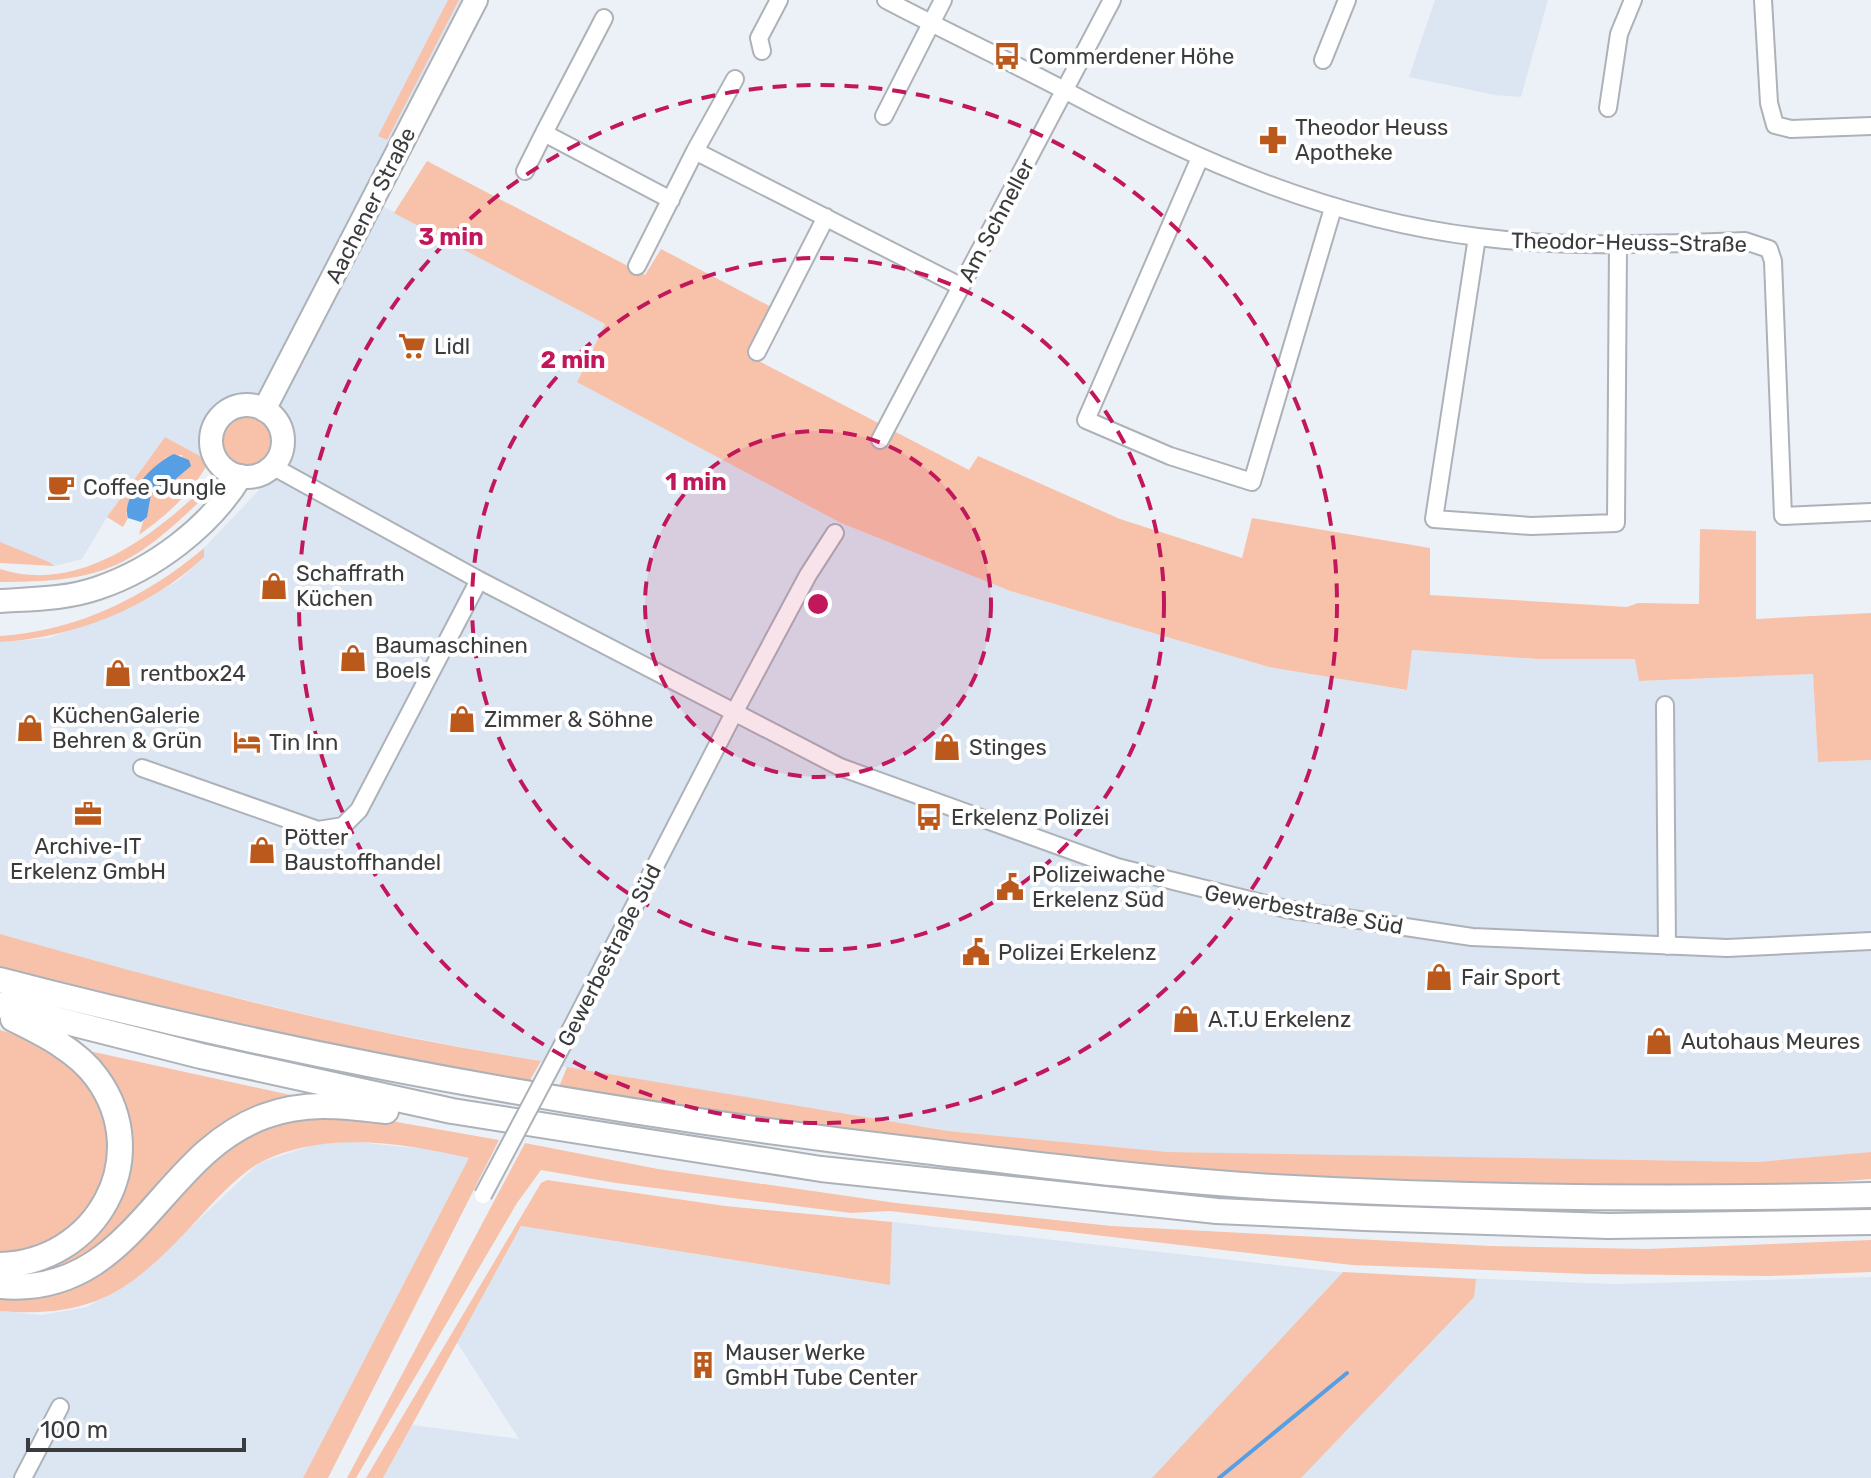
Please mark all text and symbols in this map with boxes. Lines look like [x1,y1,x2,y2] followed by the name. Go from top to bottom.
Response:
[992,41,1022,71] bus stop icon: Commerdener Höhe
[1029,43,1234,70] place label: Commerdener Höhe
[1295,114,1448,166] place label: Theodor Heuss Apotheke
[319,123,421,288] street label: Aachener Straße
[1258,125,1288,155] pharmacy icon: Theodor Heuss Apotheke
[953,153,1041,287] street label: Am Schneller
[418,223,484,251] text: 3 min
[1511,227,1747,258] street label: Theodor-Heuss-Straße
[397,331,427,361] supermarket icon: Lidl
[434,333,470,360] place label: Lidl
[541,346,606,374] text: 2 min
[665,468,727,496] text: 1 min
[46,472,76,502] cafe icon: Coffee Jungle
[83,474,226,501] place label: Coffee Jungle
[296,560,405,612] place label: Schaffrath Küchen
[259,571,289,601] shop icon: Schaffrath Küchen
[804,590,832,618] centre of rings
[375,632,528,684] place label: Baumaschinen Boels
[338,643,368,673] shop icon: Baumaschinen Boels
[103,658,133,688] shop icon: rentbox24
[140,660,246,687] place label: rentbox24
[52,702,202,754] place label: KüchenGalerie Behren & Grün
[447,704,477,734] shop icon: Zimmer & Söhne
[484,706,653,733] place label: Zimmer & Söhne
[15,713,45,743] shop icon: KüchenGalerie Behren & Grün
[232,727,262,757] hotel icon: Tin Inn
[269,729,338,756] place label: Tin Inn
[932,732,962,762] shop icon: Stinges
[969,734,1047,761] place label: Stinges
[73,799,103,829] office icon: Archive-IT Erkelenz GmbH
[914,802,944,832] bus stop icon: Erkelenz Polizei
[951,804,1109,831] place label: Erkelenz Polizei
[284,824,441,876] place label: Pötter Baustoffhandel
[10,833,166,885] place label: Archive-IT Erkelenz GmbH
[247,835,277,865] shop icon: Pötter Baustoffhandel
[552,859,667,1051] street label: Gewerbestraße Süd
[1032,861,1165,913] place label: Polizeiwache Erkelenz Süd
[995,872,1025,902] public building icon: Polizeiwache Erkelenz Süd
[1202,879,1405,940] street label: Gewerbestraße Süd
[961,937,991,967] public building icon: Polizei Erkelenz
[998,939,1156,966] place label: Polizei Erkelenz
[1424,962,1454,992] shop icon: Fair Sport
[1461,964,1561,991] place label: Fair Sport
[1171,1004,1201,1034] shop icon: A.T.U Erkelenz
[1208,1006,1351,1033] place label: A.T.U Erkelenz
[1644,1026,1674,1056] shop icon: Autohaus Meures
[1681,1028,1860,1055] place label: Autohaus Meures
[725,1339,918,1391] place label: Mauser Werke GmbH Tube Center
[688,1350,718,1380] building icon: Mauser Werke GmbH Tube Center
[28,1402,244,1452] scale bar
[40,1416,108,1444] text: 100 m

